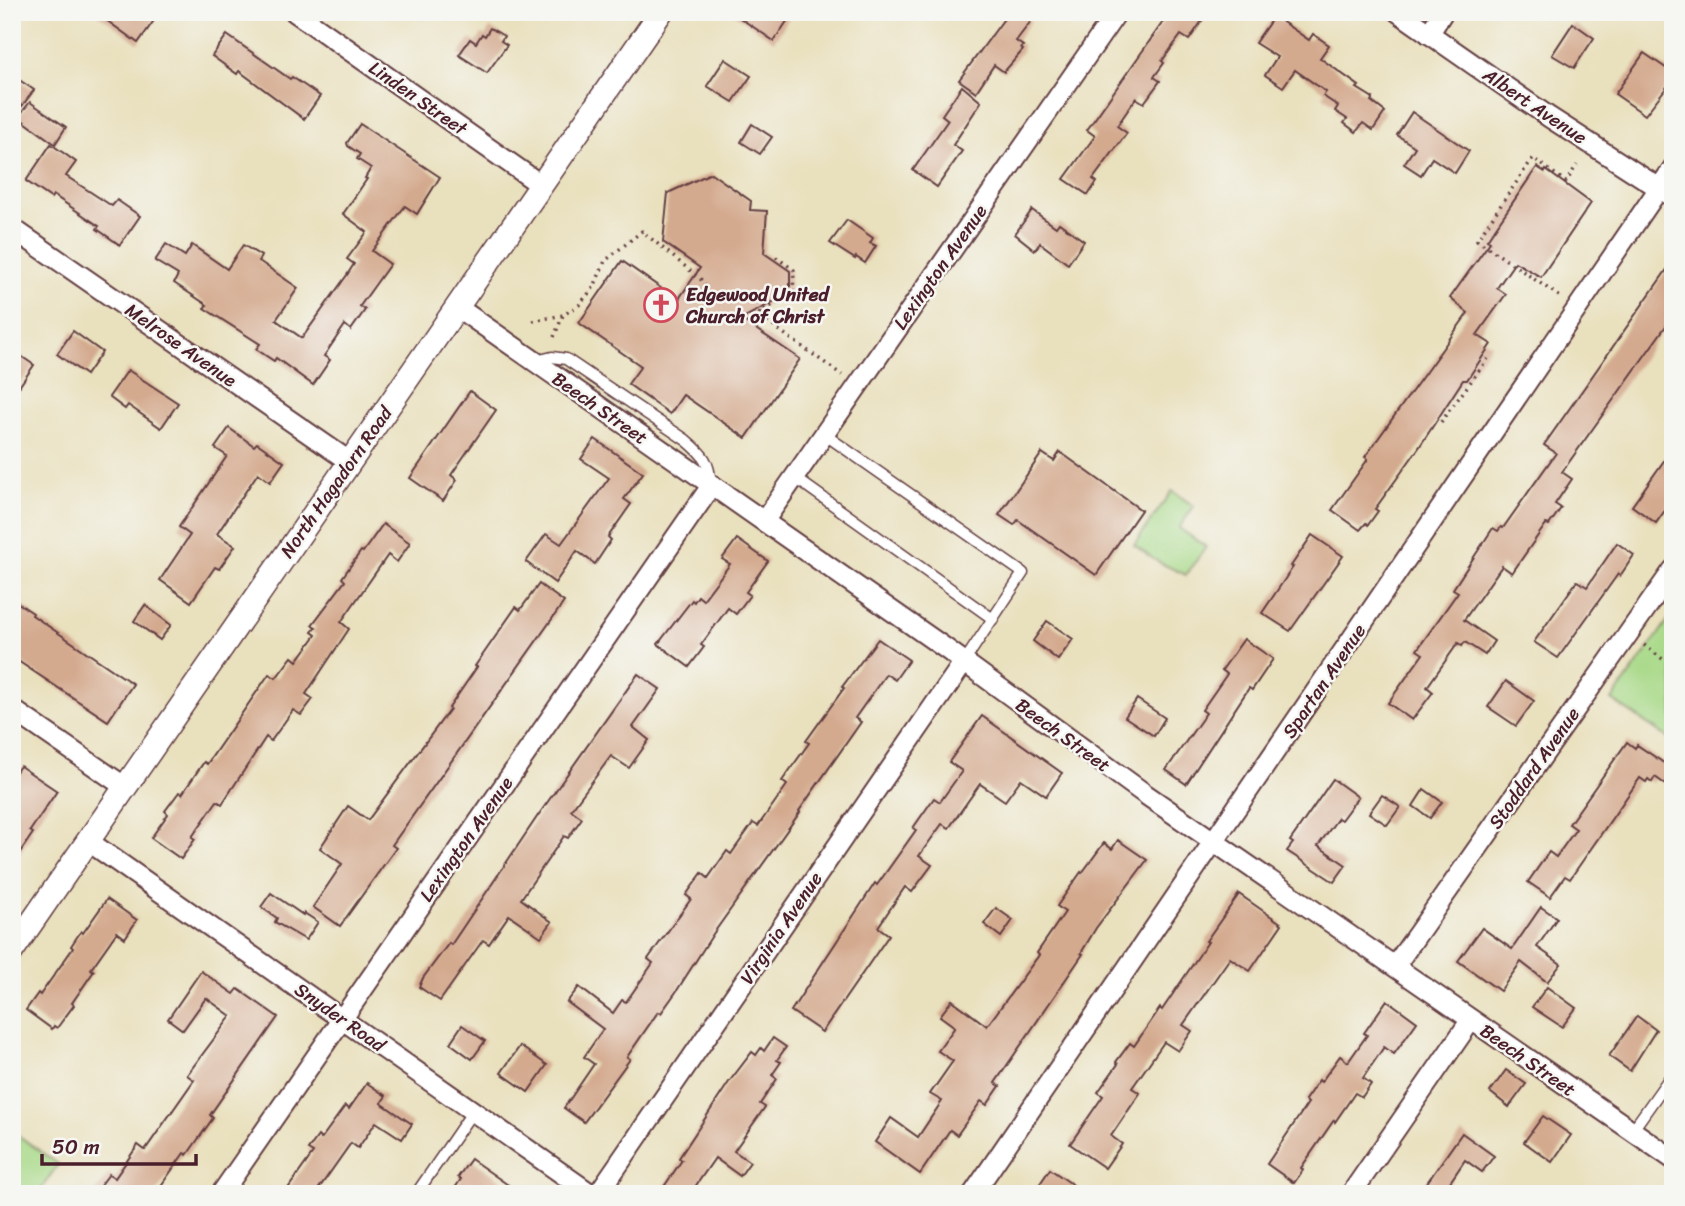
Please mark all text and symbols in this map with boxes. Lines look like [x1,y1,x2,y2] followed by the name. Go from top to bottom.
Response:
[362,52,475,145] street label: Linden Street
[1475,58,1594,153] street label: Albert Avenue
[884,197,996,337] street label: Lexington Avenue
[685,278,831,333] place label: Edgewood United Church of Christ
[642,286,680,324] church icon: Edgewood United Church of Christ
[118,294,244,396] street label: Melrose Avenue
[545,363,655,453] street label: Beech Street
[271,398,402,565] street label: North Hagadorn Road
[1273,617,1375,745] street label: Spartan Avenue
[1008,689,1118,781] street label: Beech Street
[1480,700,1589,836] street label: Stoddard Avenue
[410,769,522,909] street label: Lexington Avenue
[731,865,831,991] street label: Virginia Avenue
[287,973,393,1061] street label: Snyder Road
[1473,1015,1583,1105] street label: Beech Street
[42,1122,196,1166] scale bar
[52,1128,100,1166] text: 50 m

